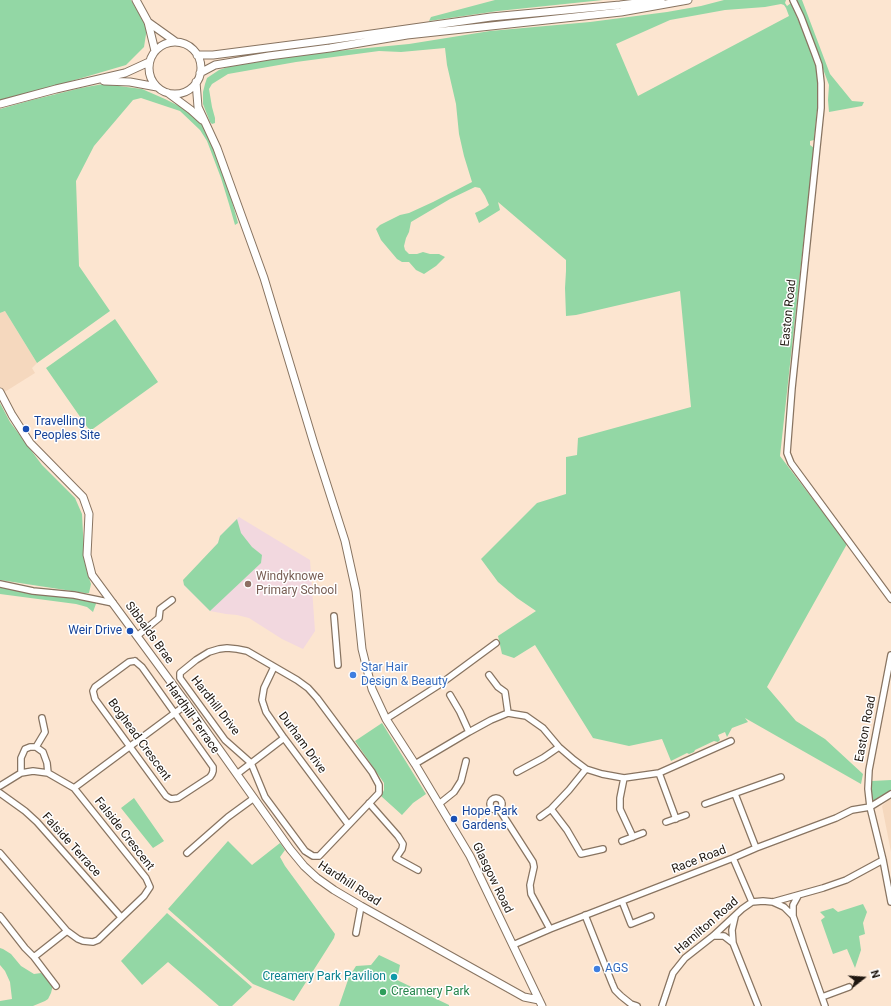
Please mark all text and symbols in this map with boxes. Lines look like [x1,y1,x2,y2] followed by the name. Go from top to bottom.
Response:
[778,279,800,347] street label: Easton Road
[34,415,100,443] place label: Travelling Peoples Site
[21,424,31,434] marker: Travelling Peoples Site
[256,570,337,598] place label: Windyknowe Primary School
[243,579,253,589] marker: Windyknowe Primary School
[122,599,176,667] street label: Sibbalds Brae
[68,624,122,638] place label: Weir Drive
[125,626,135,636] marker: Weir Drive
[361,661,448,689] place label: Star Hair Design & Beauty
[348,670,358,680] marker: Star Hair Design & Beauty
[187,674,243,738] street label: Hardhill Drive
[162,679,222,757] street label: Hardhill Terrace
[853,695,879,763] street label: Easton Road
[104,696,174,784] street label: Boghead Crescent
[275,710,329,776] street label: Durham Drive
[91,795,157,873] street label: Falside Crescent
[462,805,518,833] place label: Hope Park Gardens
[39,810,103,880] street label: Falside Terrace
[449,814,459,824] marker: Hope Park Gardens
[469,840,515,916] street label: Glasgow Road
[670,843,728,877] street label: Race Road
[315,858,383,910] street label: Hardhill Road
[672,895,742,957] street label: Hamilton Road
[843,958,883,998] north arrow
[605,962,628,976] place label: AGS
[592,964,602,974] marker: AGS
[868,969,882,980] text: N
[262,970,386,984] place label: Creamery Park Pavilion
[389,972,399,982] marker: Creamery Park Pavilion
[391,985,470,999] place label: Creamery Park
[378,987,388,997] marker: Creamery Park

